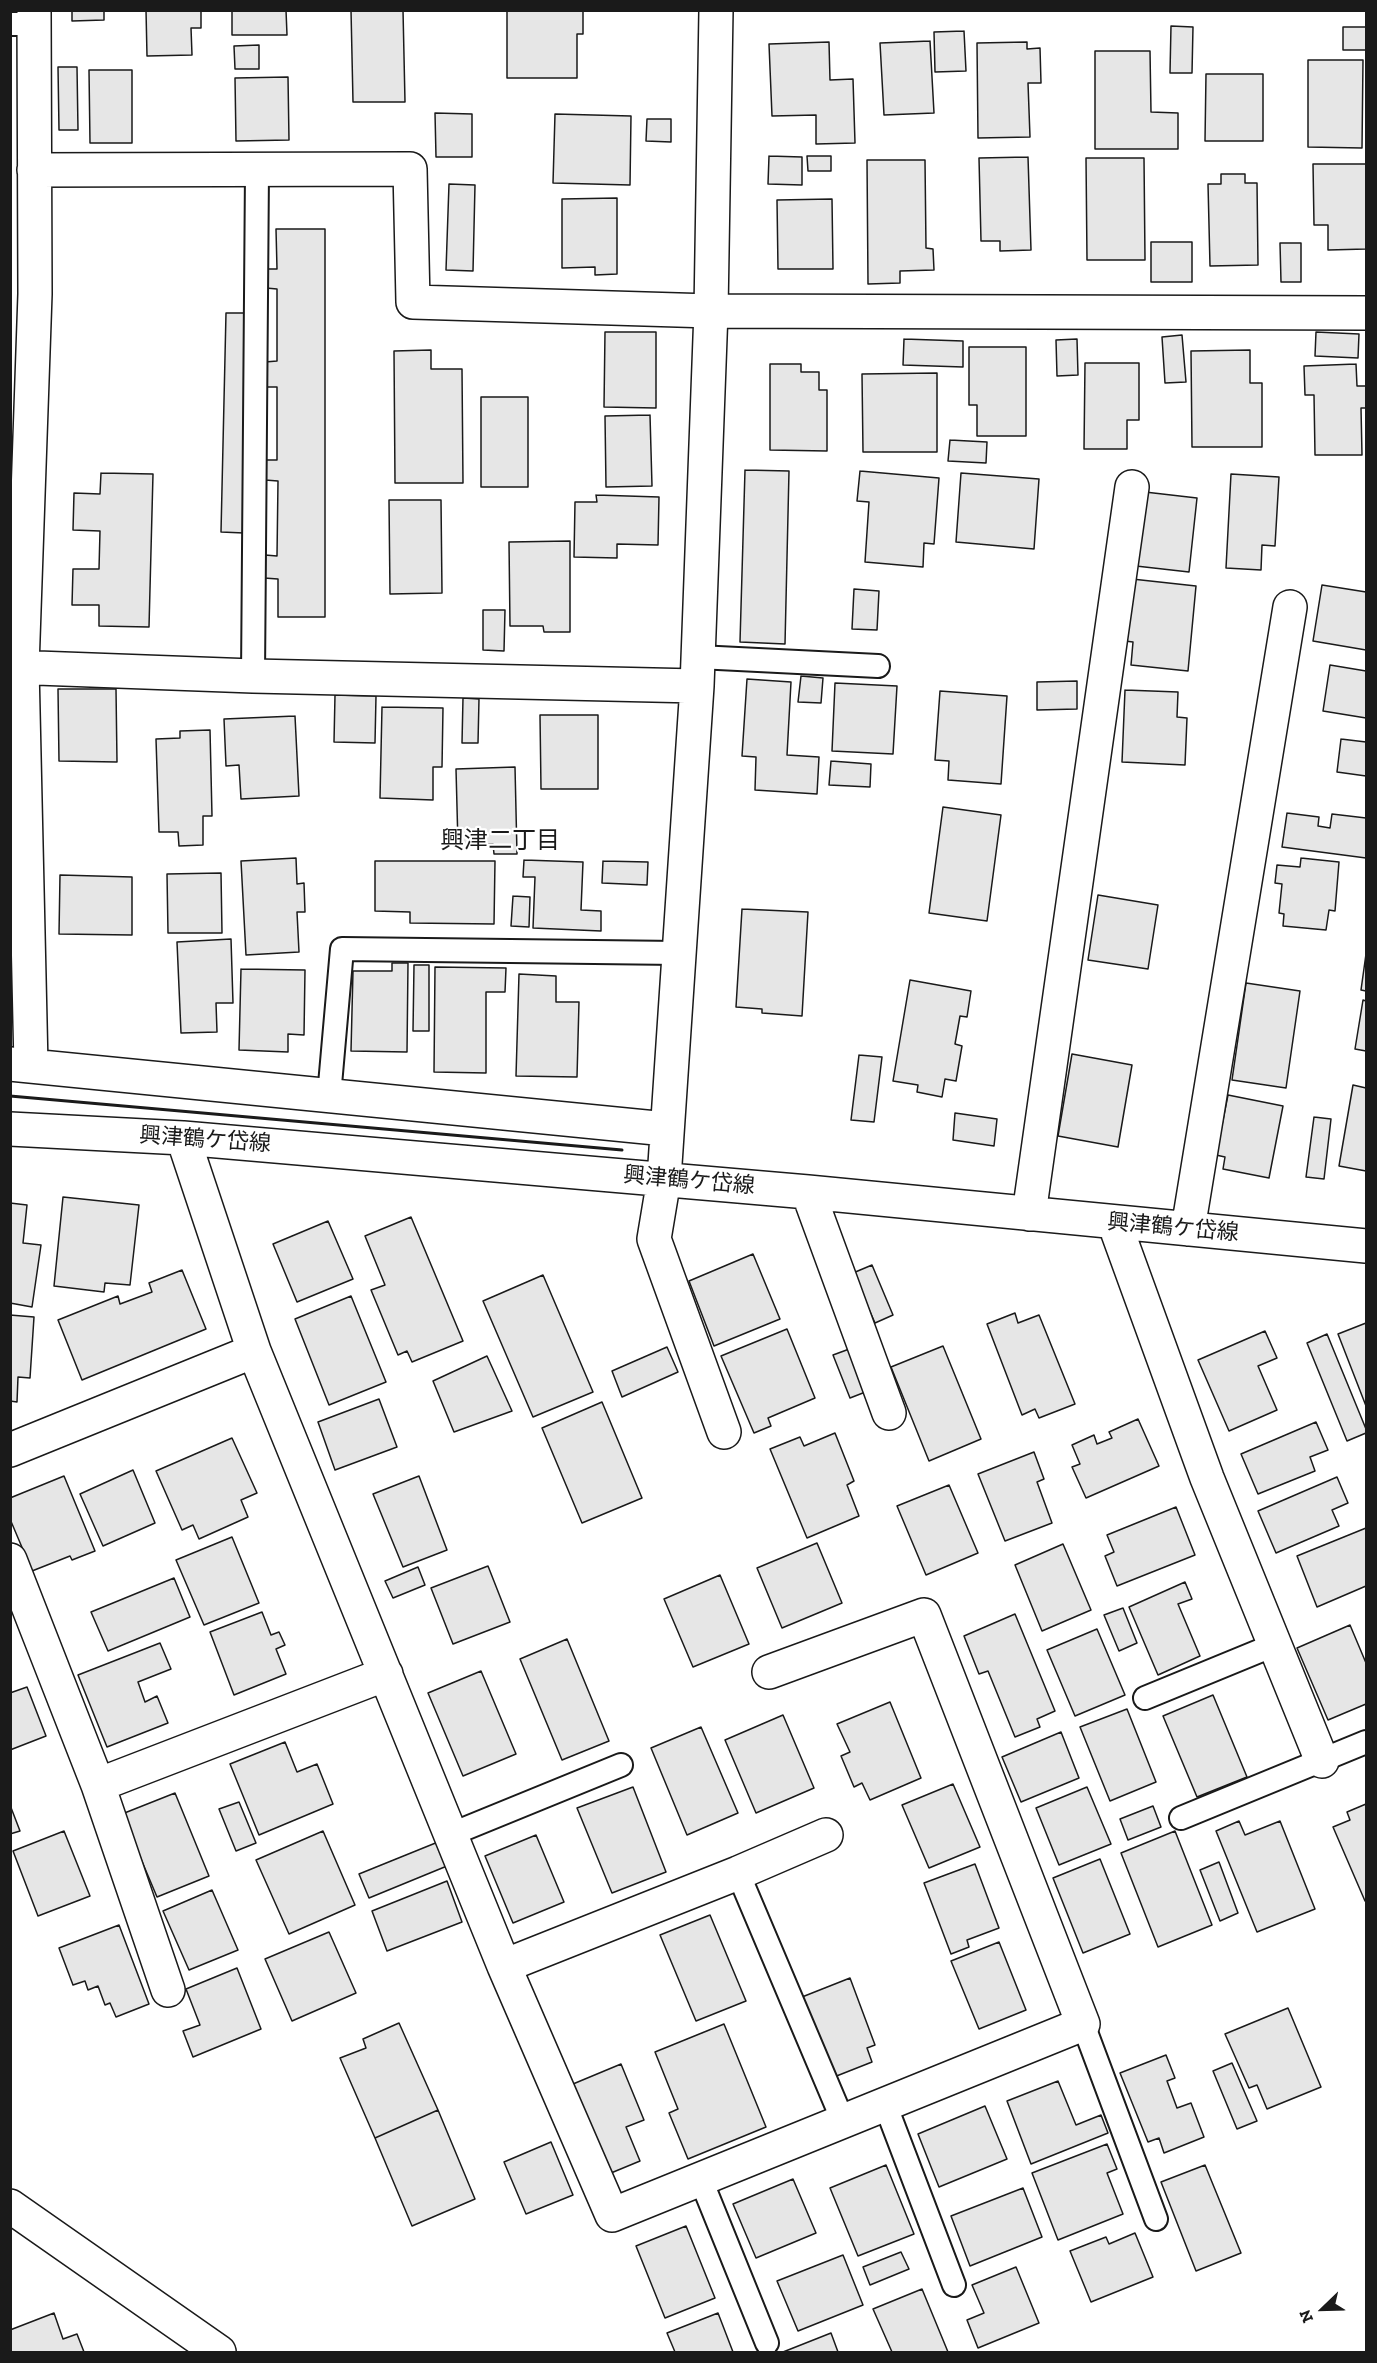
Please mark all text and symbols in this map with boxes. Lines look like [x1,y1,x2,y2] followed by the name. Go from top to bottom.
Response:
[440,827,560,855] district label: 興津二丁目
[138,1122,272,1158] street label: 興津鶴ケ岱線
[622,1162,756,1200] street label: 興津鶴ケ岱線
[1106,1209,1240,1247] street label: 興津鶴ケ岱線
[1293,2279,1353,2339] north arrow
[1295,2307,1317,2326] text: N

